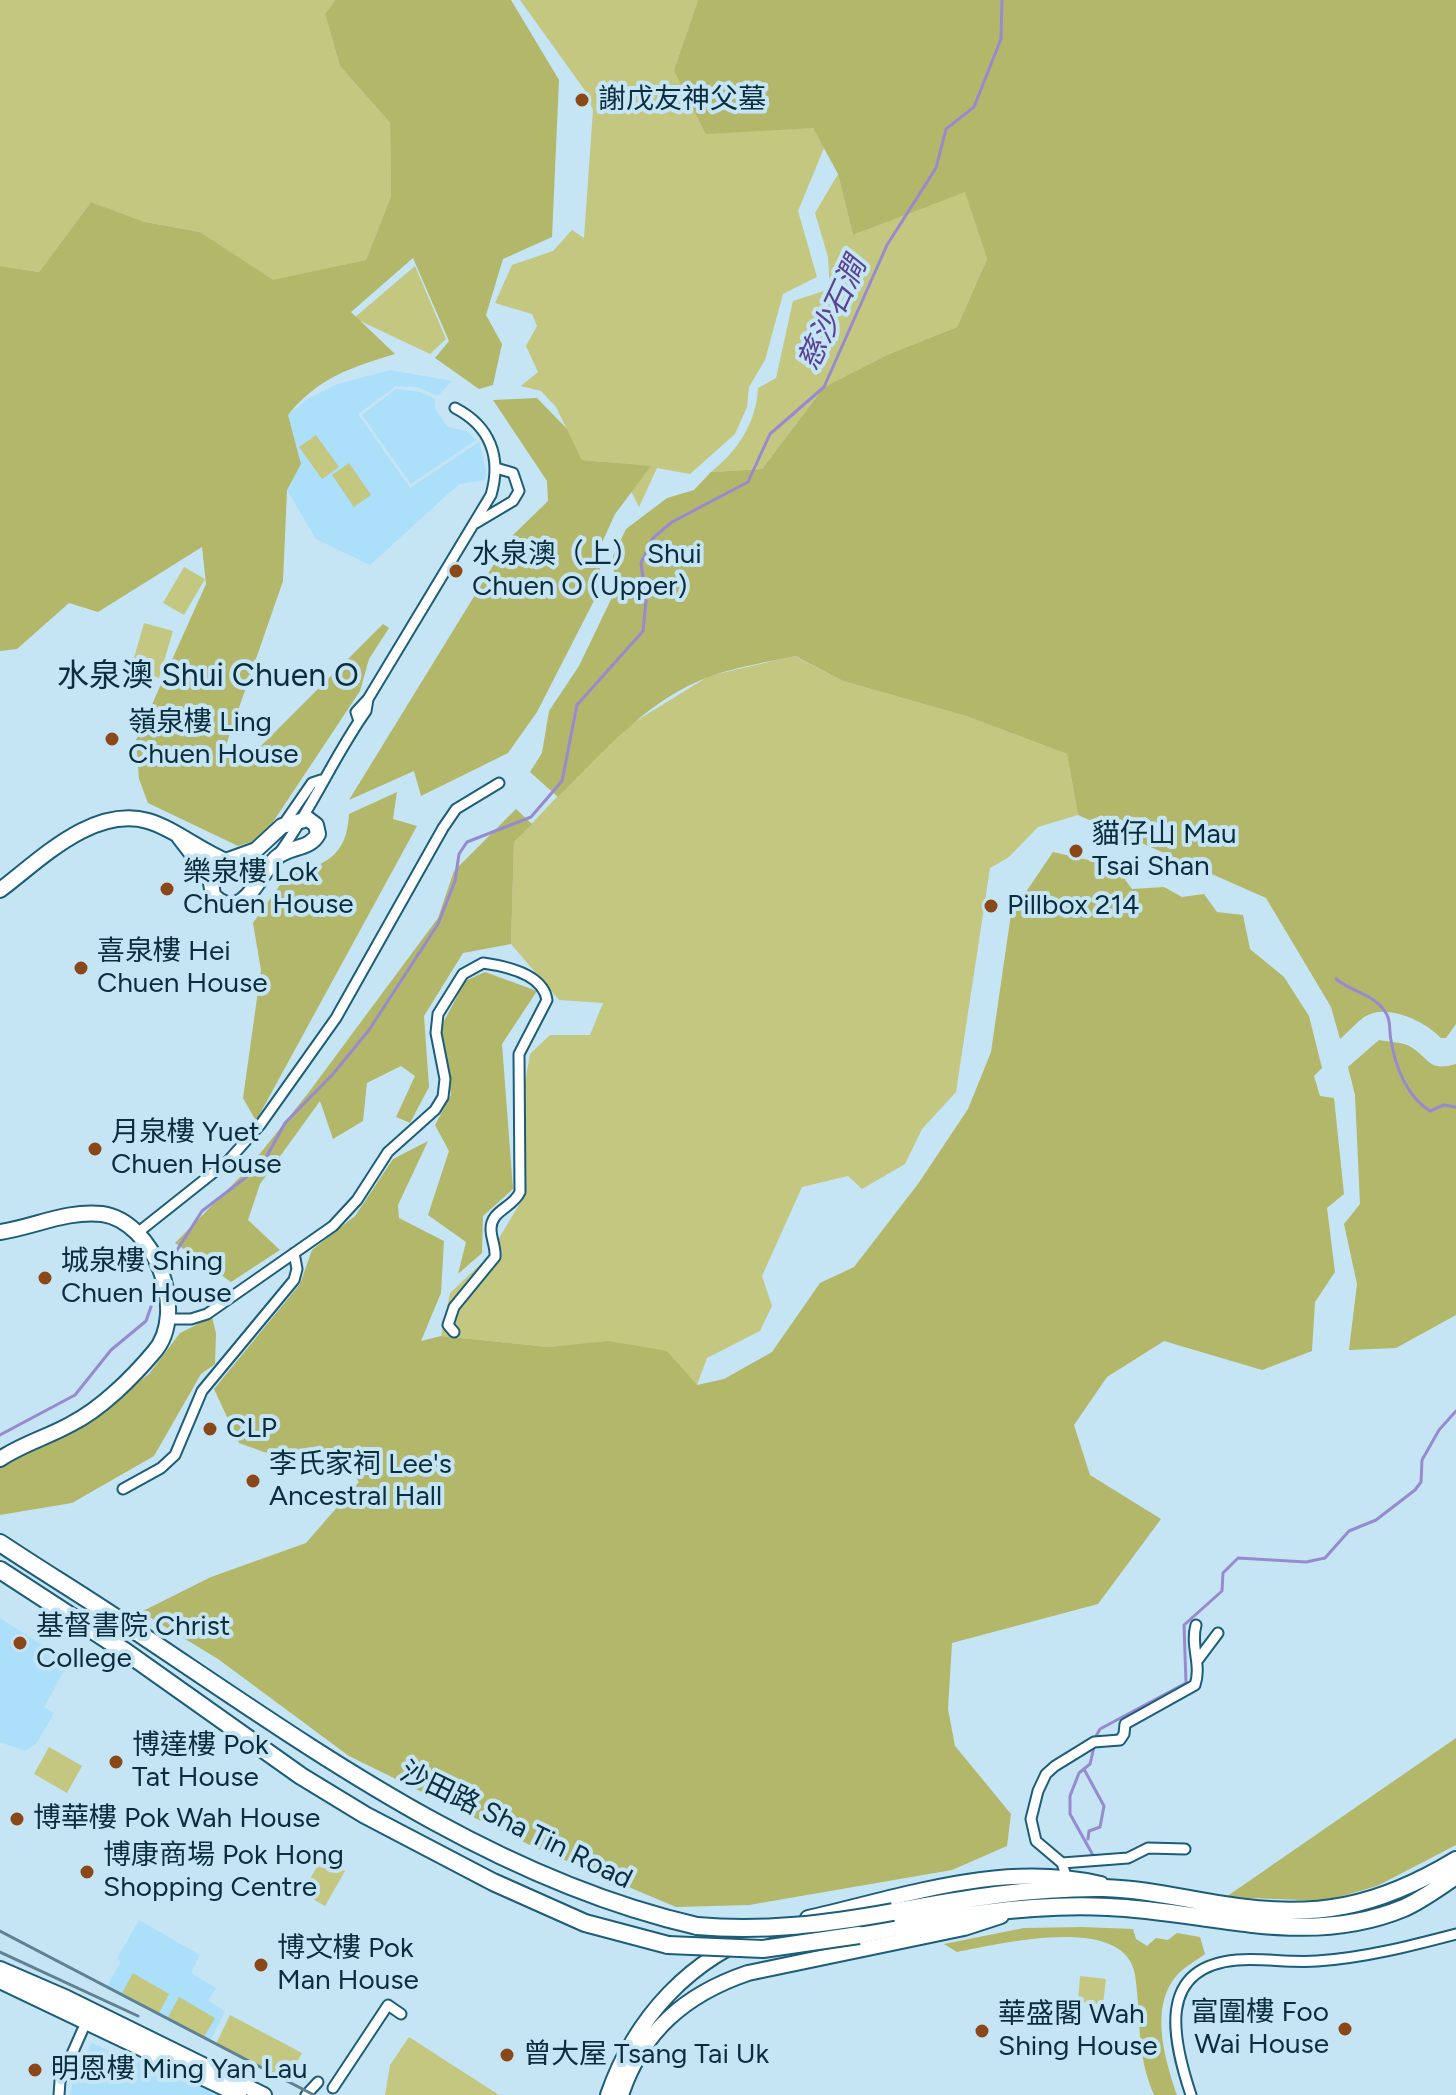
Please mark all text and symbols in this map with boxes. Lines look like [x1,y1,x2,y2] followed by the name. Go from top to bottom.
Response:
[598,83,766,117] place label: 謝戊友神父墓
[573,91,591,109] marker: 謝戊友神父墓
[791,252,875,376] water label: 慈沙石澗
[472,538,702,604] place label: 水泉澳（上） Shui Chuen O (Upper)
[447,562,465,580] marker: 水泉澳（上） Shui Chuen O (Upper)
[57,658,359,696] district label: 水泉澳 Shui Chuen O
[128,706,298,772] place label: 嶺泉樓 Ling Chuen House
[103,730,121,748] marker: 嶺泉樓 Ling Chuen House
[1092,818,1237,884] place label: 貓仔山 Mau Tsai Shan
[1067,842,1085,860] marker: 貓仔山 Mau Tsai Shan
[183,856,353,922] place label: 樂泉樓 Lok Chuen House
[158,880,176,898] marker: 樂泉樓 Lok Chuen House
[1007,889,1139,923] place label: Pillbox 214
[982,897,1000,915] marker: Pillbox 214
[97,935,267,1001] place label: 喜泉樓 Hei Chuen House
[72,959,90,977] marker: 喜泉樓 Hei Chuen House
[111,1116,281,1182] place label: 月泉樓 Yuet Chuen House
[86,1140,104,1158] marker: 月泉樓 Yuet Chuen House
[61,1245,231,1311] place label: 城泉樓 Shing Chuen House
[36,1269,54,1287] marker: 城泉樓 Shing Chuen House
[226,1412,277,1446] place label: CLP
[201,1420,219,1438] marker: CLP
[269,1448,452,1514] place label: 李氏家祠 Lee's Ancestral Hall
[244,1472,262,1490] marker: 李氏家祠 Lee's Ancestral Hall
[36,1610,230,1676] place label: 基督書院 Christ College
[11,1634,29,1652] marker: 基督書院 Christ College
[132,1729,269,1795] place label: 博達樓 Pok Tat House
[107,1753,125,1771] marker: 博達樓 Pok Tat House
[395,1755,637,1897] street label: 沙田路 Sha Tin Road
[33,1802,320,1836] place label: 博華樓 Pok Wah House
[8,1810,26,1828] marker: 博華樓 Pok Wah House
[103,1839,344,1905] place label: 博康商場 Pok Hong Shopping Centre
[78,1863,96,1881] marker: 博康商場 Pok Hong Shopping Centre
[277,1932,419,1998] place label: 博文樓 Pok Man House
[252,1956,270,1974] marker: 博文樓 Pok Man House
[1191,1996,1329,2062] place label: 富圍樓 Foo Wai House
[998,1998,1158,2064] place label: 華盛閣 Wah Shing House
[1336,2020,1354,2038] marker: 富圍樓 Foo Wai House
[973,2022,991,2040] marker: 華盛閣 Wah Shing House
[523,2038,769,2072] place label: 曾大屋 Tsang Tai Uk
[498,2046,516,2064] marker: 曾大屋 Tsang Tai Uk
[51,2053,308,2087] place label: 明恩樓 Ming Yan Lau
[26,2061,44,2079] marker: 明恩樓 Ming Yan Lau

